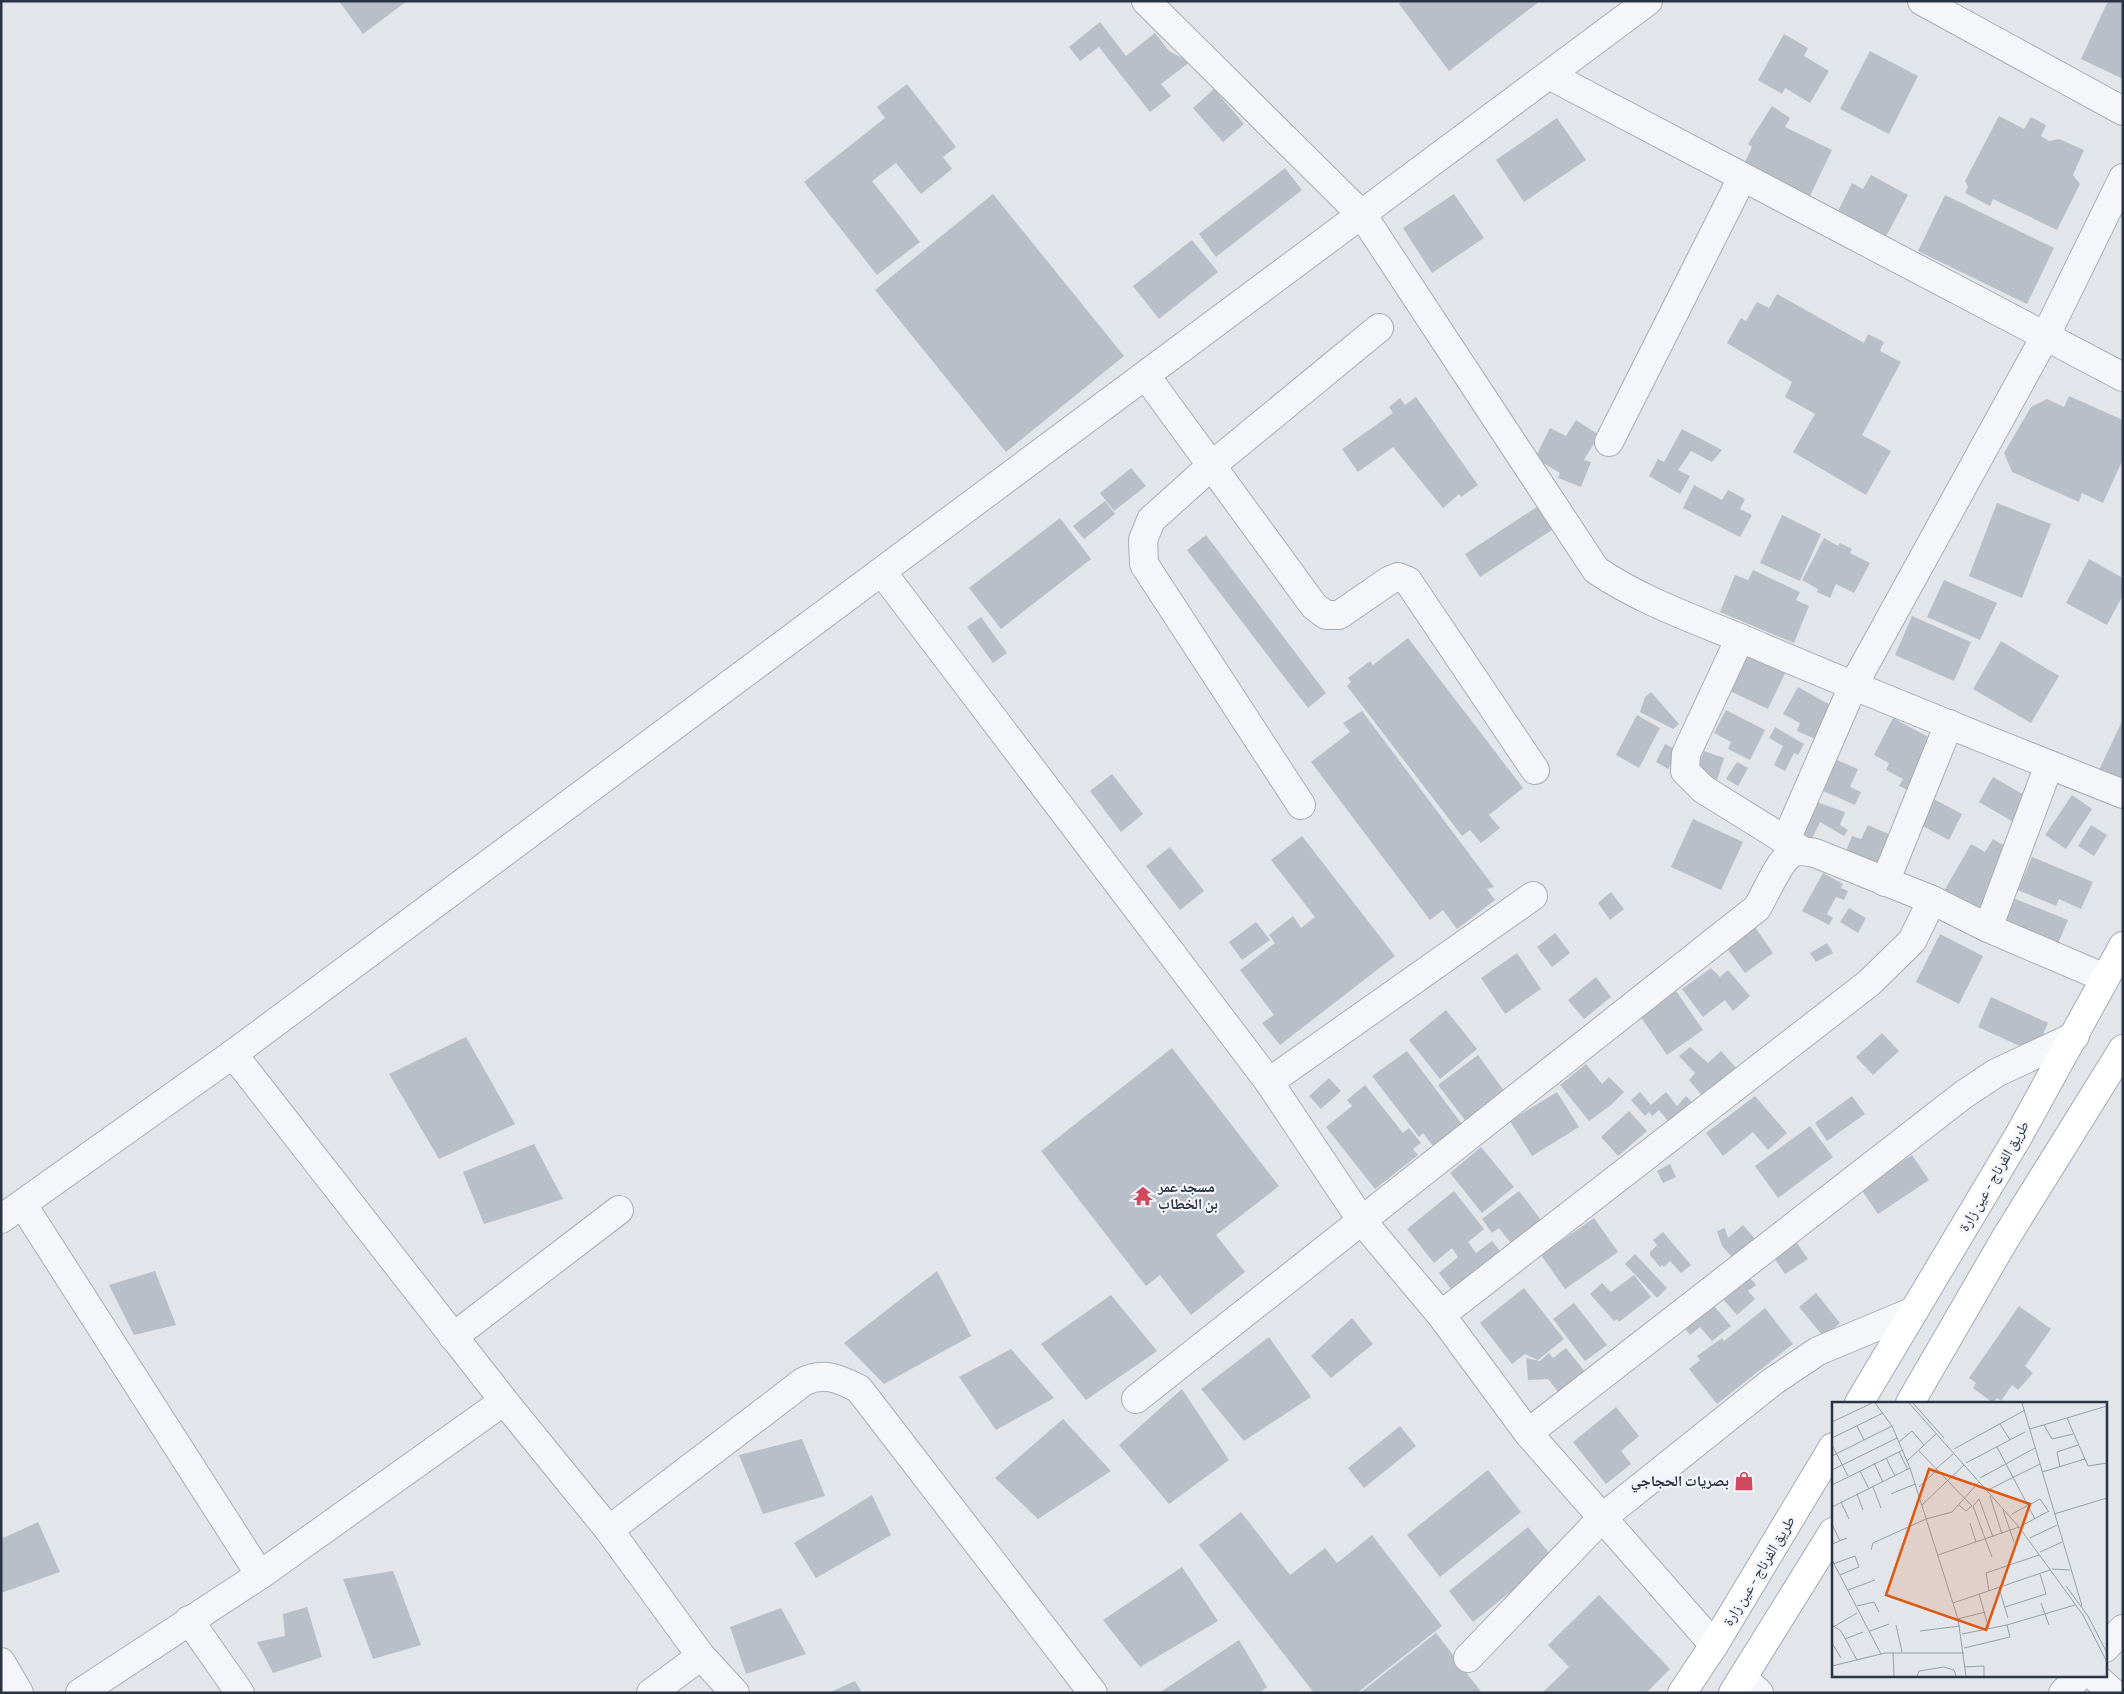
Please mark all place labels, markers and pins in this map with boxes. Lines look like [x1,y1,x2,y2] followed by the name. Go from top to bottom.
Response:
[1157,1178,1218,1214] place label: مسجد عمر بن الخطاب
[1132,1185,1154,1207] temple icon: مسجد عمر بن الخطاب
[1733,1470,1755,1492] shop icon: بصريات الحجاجي
[1631,1472,1729,1493] place label: بصريات الحجاجي

